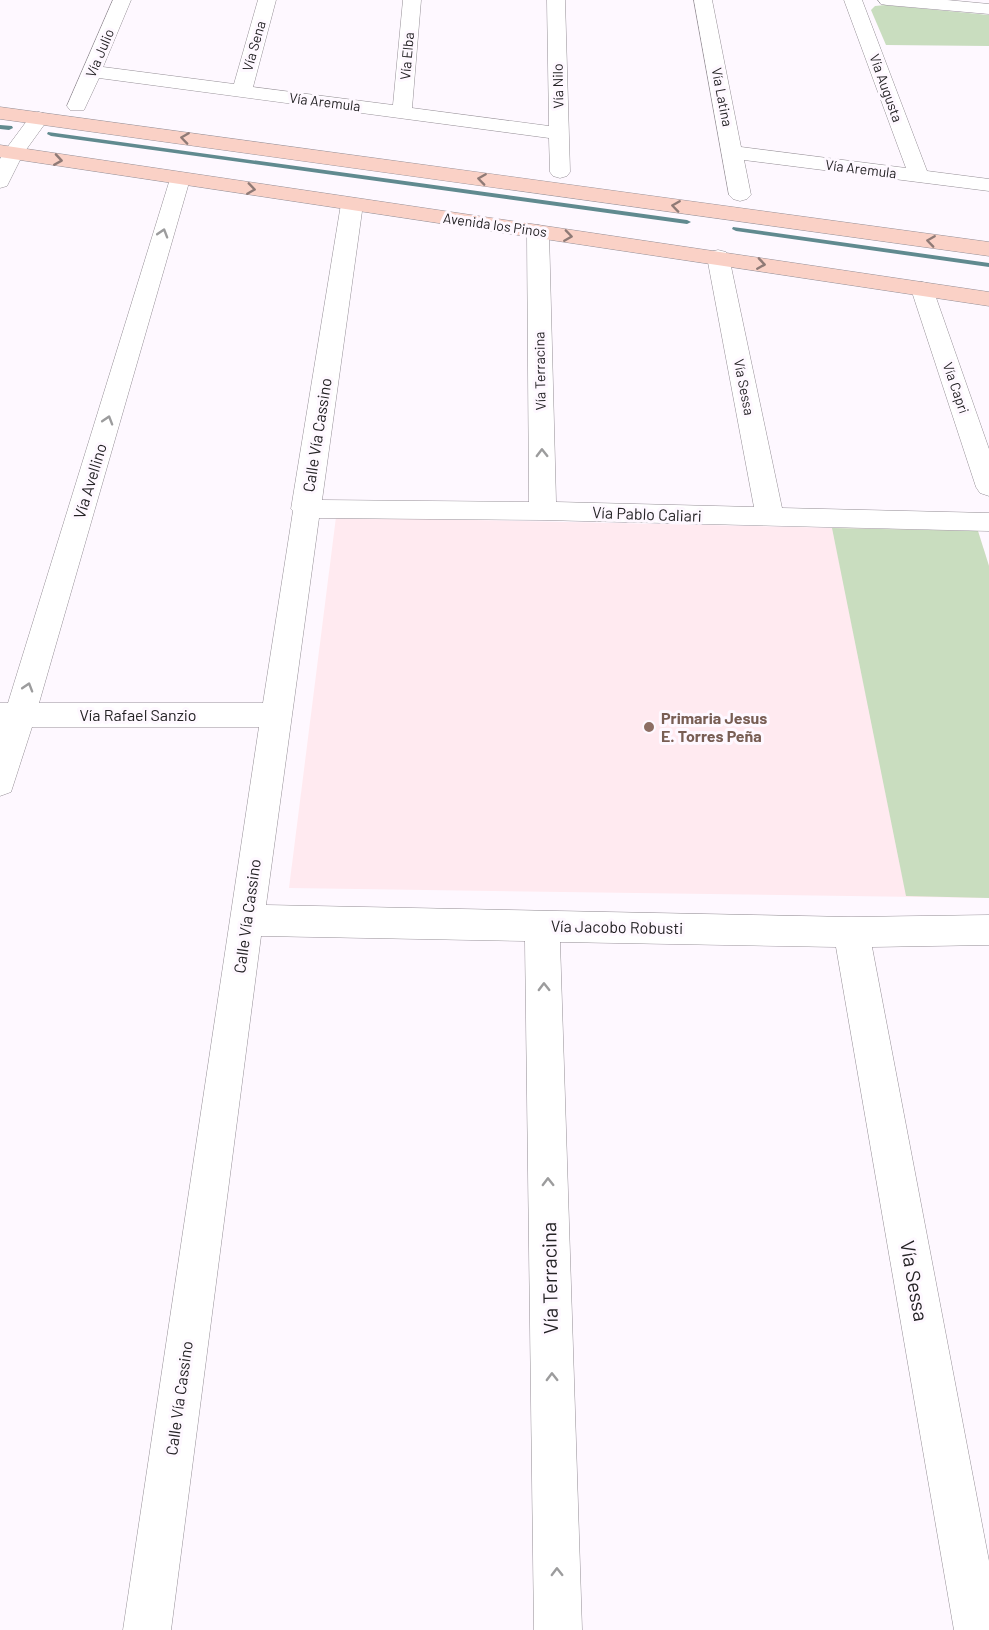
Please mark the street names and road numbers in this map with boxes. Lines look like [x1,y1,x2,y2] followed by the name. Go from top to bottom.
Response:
[238,19,269,73] street label: Vía Sena
[82,26,117,80] street label: Vía Julio
[396,31,417,80] street label: Vía Elba
[866,51,907,124] street label: Vía Augusta
[549,63,566,109] street label: Vía Nilo
[708,66,737,128] street label: Vía Latina
[288,89,362,114] street label: Vía Aremula
[824,156,898,181] street label: Vía Aremula
[442,209,548,240] street label: Avenida los Pinos
[530,332,549,410] street label: Vía Terracina
[731,357,758,417] street label: Vía Sessa
[940,360,973,416] street label: Vía Capri
[298,376,335,493] street label: Calle Vía Cassino
[69,441,110,521] street label: Vía Avellino
[592,502,702,525] street label: Vía Pablo Caliari
[79,705,197,724] street label: Vía Rafael Sanzio
[229,858,264,974] street label: Calle Vía Cassino
[551,916,683,937] street label: Vía Jacobo Robusti
[536,1222,562,1334] street label: Vía Terracina
[896,1239,934,1323] street label: Vía Sessa
[161,1340,196,1456] street label: Calle Vía Cassino

